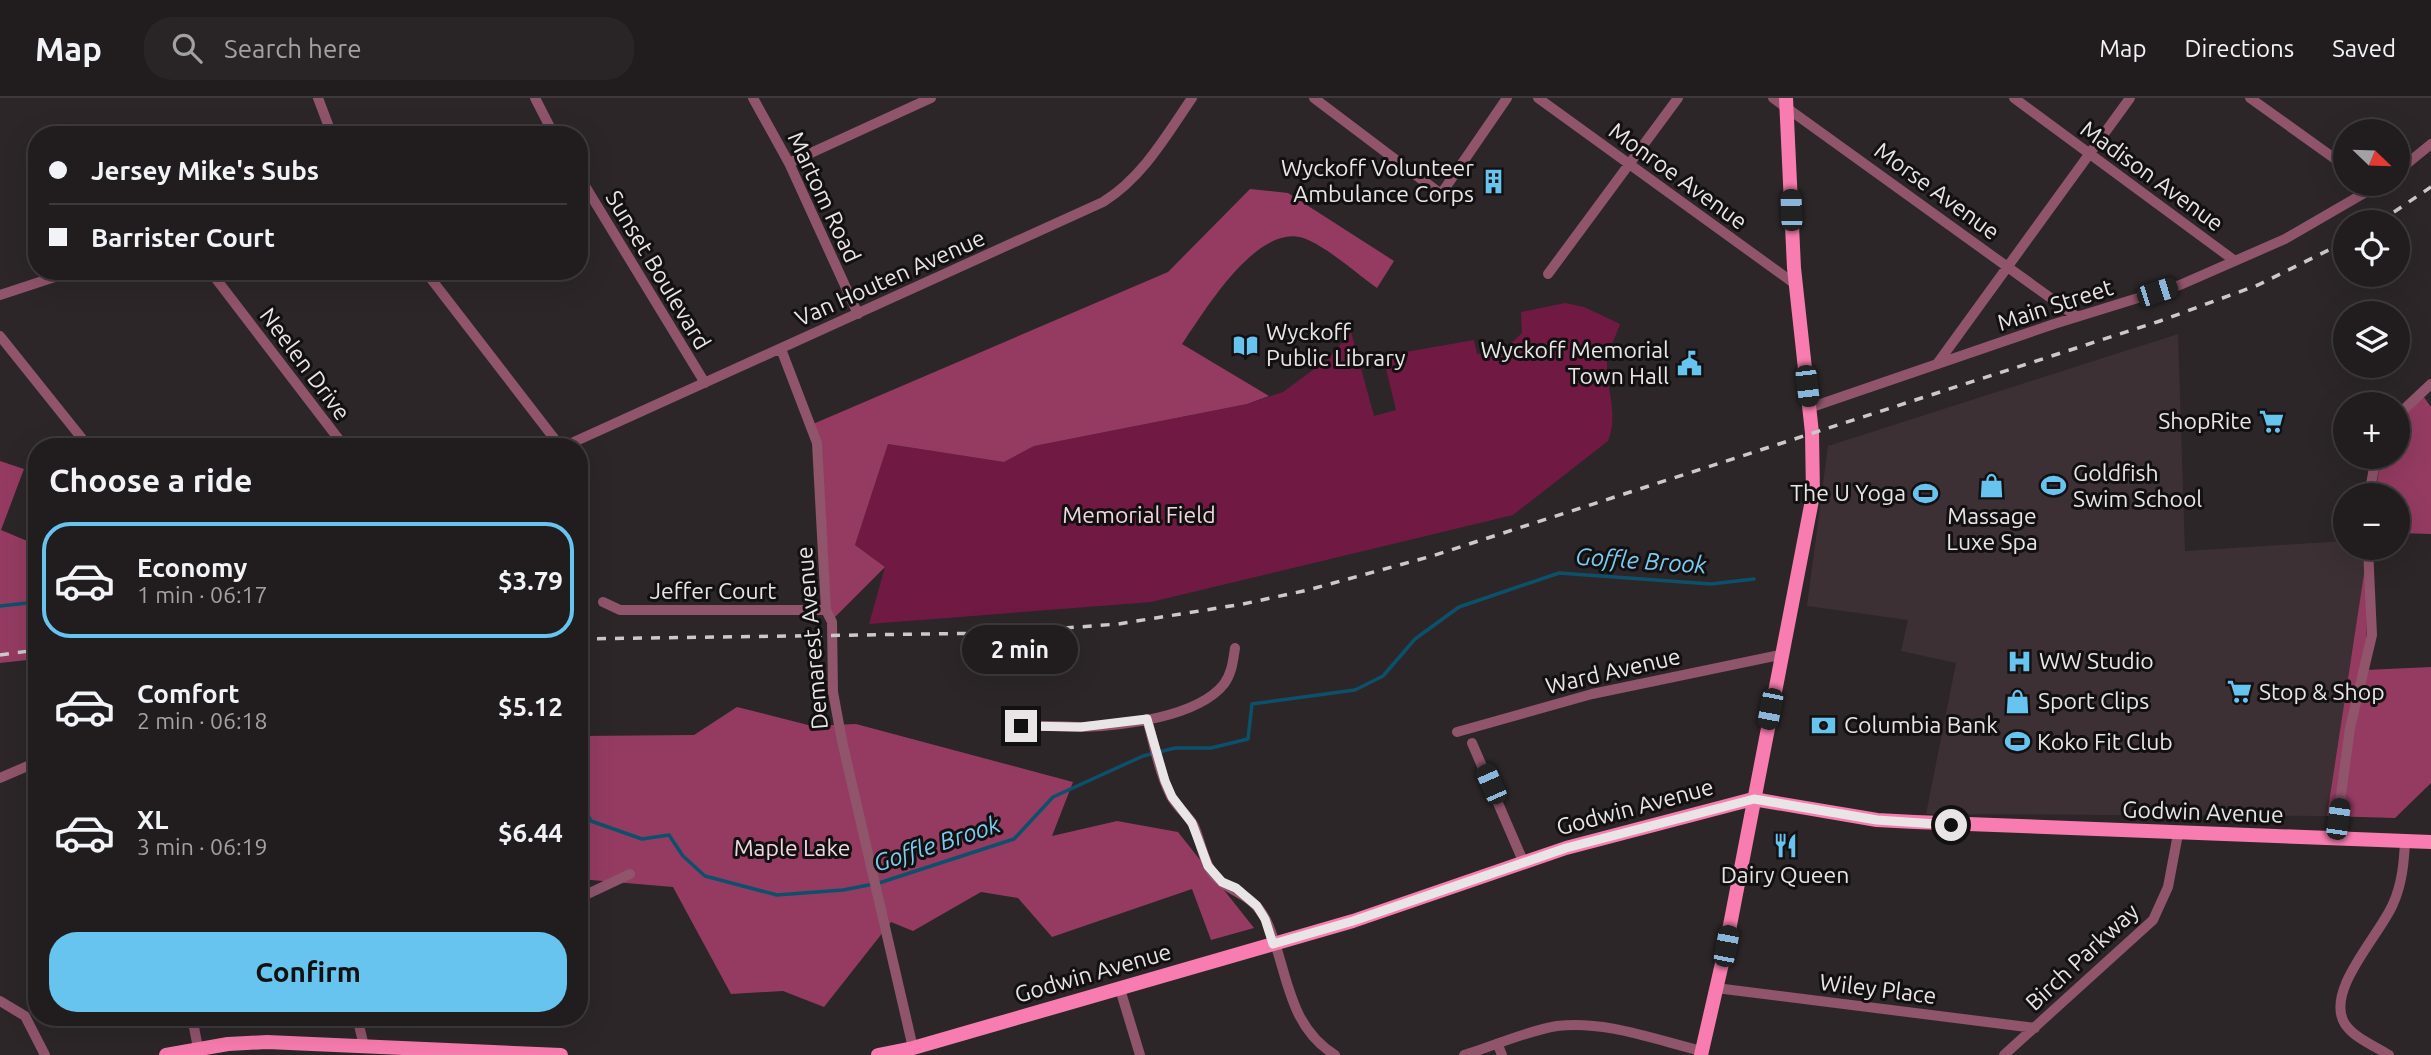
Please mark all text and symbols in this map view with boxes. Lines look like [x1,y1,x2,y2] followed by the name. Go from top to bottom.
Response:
[144,17,634,80] search box
[168,29,206,67] icon: search
[35,30,102,67] text: Map
[224,34,362,63] text: Search here
[2099,35,2146,62] text: Map
[2184,35,2294,62] text: Directions
[2332,35,2396,62] text: Saved
[2076,115,2228,236] street label: Madison Avenue
[1605,117,1752,234] street label: Monroe Avenue
[2333,119,2410,196] north arrow
[2333,119,2410,560] map controls
[783,128,866,266] street label: Martom Road
[1870,137,2004,244] street label: Morse Avenue
[1281,155,1474,206] place label: Wyckoff Volunteer Ambulance Corps
[91,156,319,185] text: Jersey Mike's Subs
[1480,167,1508,195] building icon: Wyckoff Volunteer Ambulance Corps
[601,186,716,353] street label: Sunset Boulevard
[1780,189,1803,231] car
[2333,210,2410,287] button: locate
[91,223,275,252] text: Barrister Court
[791,225,988,331] street label: Van Houten Avenue
[1994,274,2116,335] street label: Main Street
[2134,276,2181,308] car
[2333,301,2410,378] button: layers
[255,303,355,424] street label: Neelen Drive
[1266,319,1406,370] place label: Wyckoff Public Library
[1232,331,1260,359] library icon: Wyckoff Public Library
[1480,337,1669,388] place label: Wyckoff Memorial Town Hall
[1675,349,1703,377] public building icon: Wyckoff Memorial Town Hall
[1795,364,1820,408] car
[2333,392,2410,469] button: +
[2258,407,2286,435] supermarket icon: ShopRite
[2158,408,2252,433] place label: ShopRite
[2073,460,2202,511] place label: Goldfish Swim School
[49,462,252,498] text: Choose a ride
[1978,472,2006,500] shop icon: Massage Luxe Spa
[2039,472,2067,500] sports icon: Goldfish Swim School
[1912,479,1940,507] sports icon: The U Yoga
[1790,480,1906,505] place label: The U Yoga
[2333,483,2410,560] button: −
[1062,502,1216,527] park label: Memorial Field
[1946,503,2038,554] place label: Massage Luxe Spa
[1574,542,1708,579] water label: Goffle Brook
[791,545,832,731] street label: Demarest Avenue
[53,549,116,612] icon: car
[137,553,247,582] text: Economy
[498,566,563,595] text: $3.79
[650,578,776,603] street label: Jeffer Court
[137,582,268,607] text: 1 min · 06:17
[963,624,1079,674] callout: 2 min
[991,637,1049,662] text: 2 min
[1543,643,1683,698] street label: Ward Avenue
[2005,647,2033,675] hospital icon: WW Studio
[2039,648,2154,673] place label: WW Studio
[53,675,116,738] icon: car
[2225,678,2253,706] supermarket icon: Stop & Shop
[137,679,240,708] text: Comfort
[2259,679,2385,704] place label: Stop & Shop
[1756,686,1785,732] car
[2004,687,2032,715] shop icon: Sport Clips
[2038,688,2149,713] place label: Sport Clips
[498,692,563,721] text: $5.12
[137,708,268,733] text: 2 min · 06:18
[1005,710,1037,742] route end
[1810,711,1838,739] bank icon: Columbia Bank
[1844,712,1998,737] place label: Columbia Bank
[2003,728,2031,756] sports icon: Koko Fit Club
[2037,729,2173,754] place label: Koko Fit Club
[1473,761,1510,807] car
[1554,774,1716,839] street label: Godwin Avenue
[2122,796,2284,827] street label: Godwin Avenue
[2325,797,2352,841] car
[53,801,116,864] icon: car
[137,805,168,834] text: XL
[1935,809,1967,841] route start
[870,810,1004,877] water label: Goffle Brook
[498,818,563,847] text: $6.44
[1771,831,1799,859] restaurant icon: Dairy Queen
[137,834,268,859] text: 3 min · 06:19
[734,835,850,860] park label: Maple Lake
[1721,862,1849,887] place label: Dairy Queen
[2020,898,2143,1015] street label: Birch Parkway
[1712,923,1741,969] car
[49,932,567,1012] button: Confirm
[1012,938,1174,1007] street label: Godwin Avenue
[1818,969,1938,1008] street label: Wiley Place

